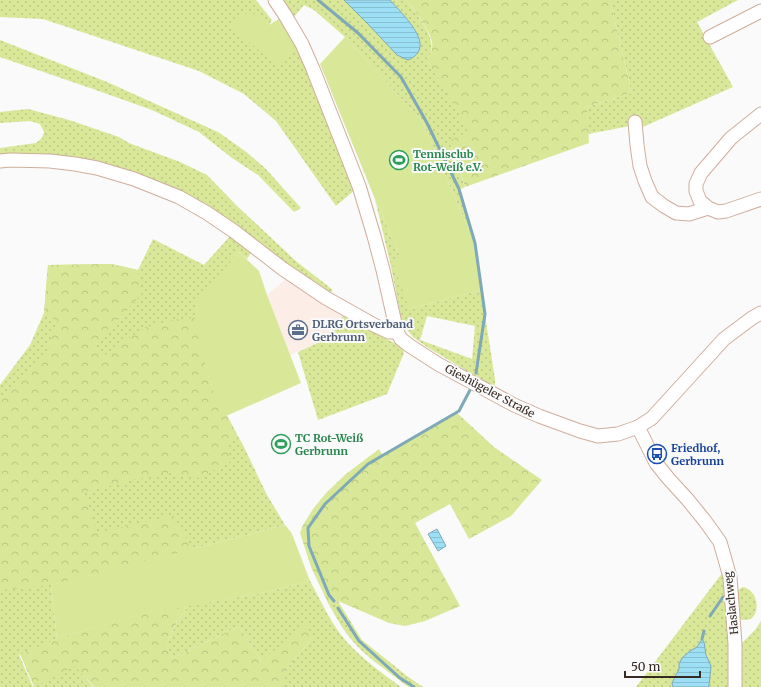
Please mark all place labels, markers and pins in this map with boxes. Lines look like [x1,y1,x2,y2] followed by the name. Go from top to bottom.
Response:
[413,147,482,174] place label: Tennisclub Rot-Weiß e.V.
[388,149,410,171] sports icon: Tennisclub Rot-Weiß e.V.
[312,317,413,344] place label: DLRG Ortsverband Gerbrunn
[287,319,309,341] office icon: DLRG Ortsverband Gerbrunn
[295,431,363,458] place label: TC Rot-Weiß Gerbrunn
[270,433,292,455] sports icon: TC Rot-Weiß Gerbrunn
[671,441,724,468] place label: Friedhof, Gerbrunn
[646,443,668,465] bus stop icon: Friedhof, Gerbrunn

